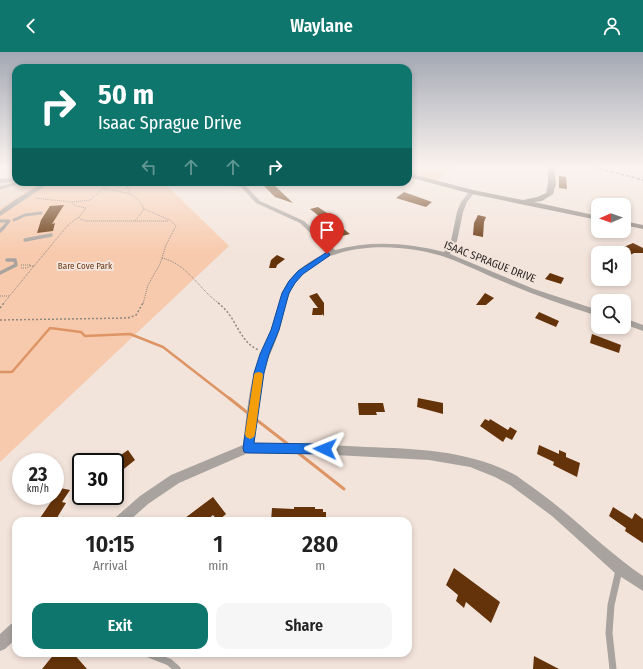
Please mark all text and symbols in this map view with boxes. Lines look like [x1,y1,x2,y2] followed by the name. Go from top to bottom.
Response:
[20,15,42,37] icon: back
[290,15,353,37] text: Waylane
[601,15,623,37] icon: person
[98,78,154,111] text: 50 m
[32,80,84,132] icon: right
[98,112,242,134] text: Isaac Sprague Drive
[138,156,160,178] icon: left
[180,156,202,178] icon: ahead
[222,156,244,178] icon: ahead
[264,156,286,178] icon: right
[591,198,631,238] north arrow
[591,198,631,334] map controls
[310,213,344,254] pin
[316,219,338,241] icon: arrive
[442,238,538,286] street label: ISAAC SPRAGUE DRIVE
[591,246,631,286] button: sound
[58,261,113,271] park label: Bare Cove Park
[591,294,631,334] button: search
[304,428,346,470] position arrow
[72,453,124,505] speed limit sign: 30
[29,462,47,486] text: 23
[27,483,49,495] text: km/h
[86,530,135,558] text: 10:15
[213,530,223,558] text: 1
[302,530,338,558] text: 280
[93,558,127,573] text: Arrival
[208,558,228,573] text: min
[315,558,325,573] text: m
[32,603,208,649] button: Exit
[216,603,392,649] button: Share

